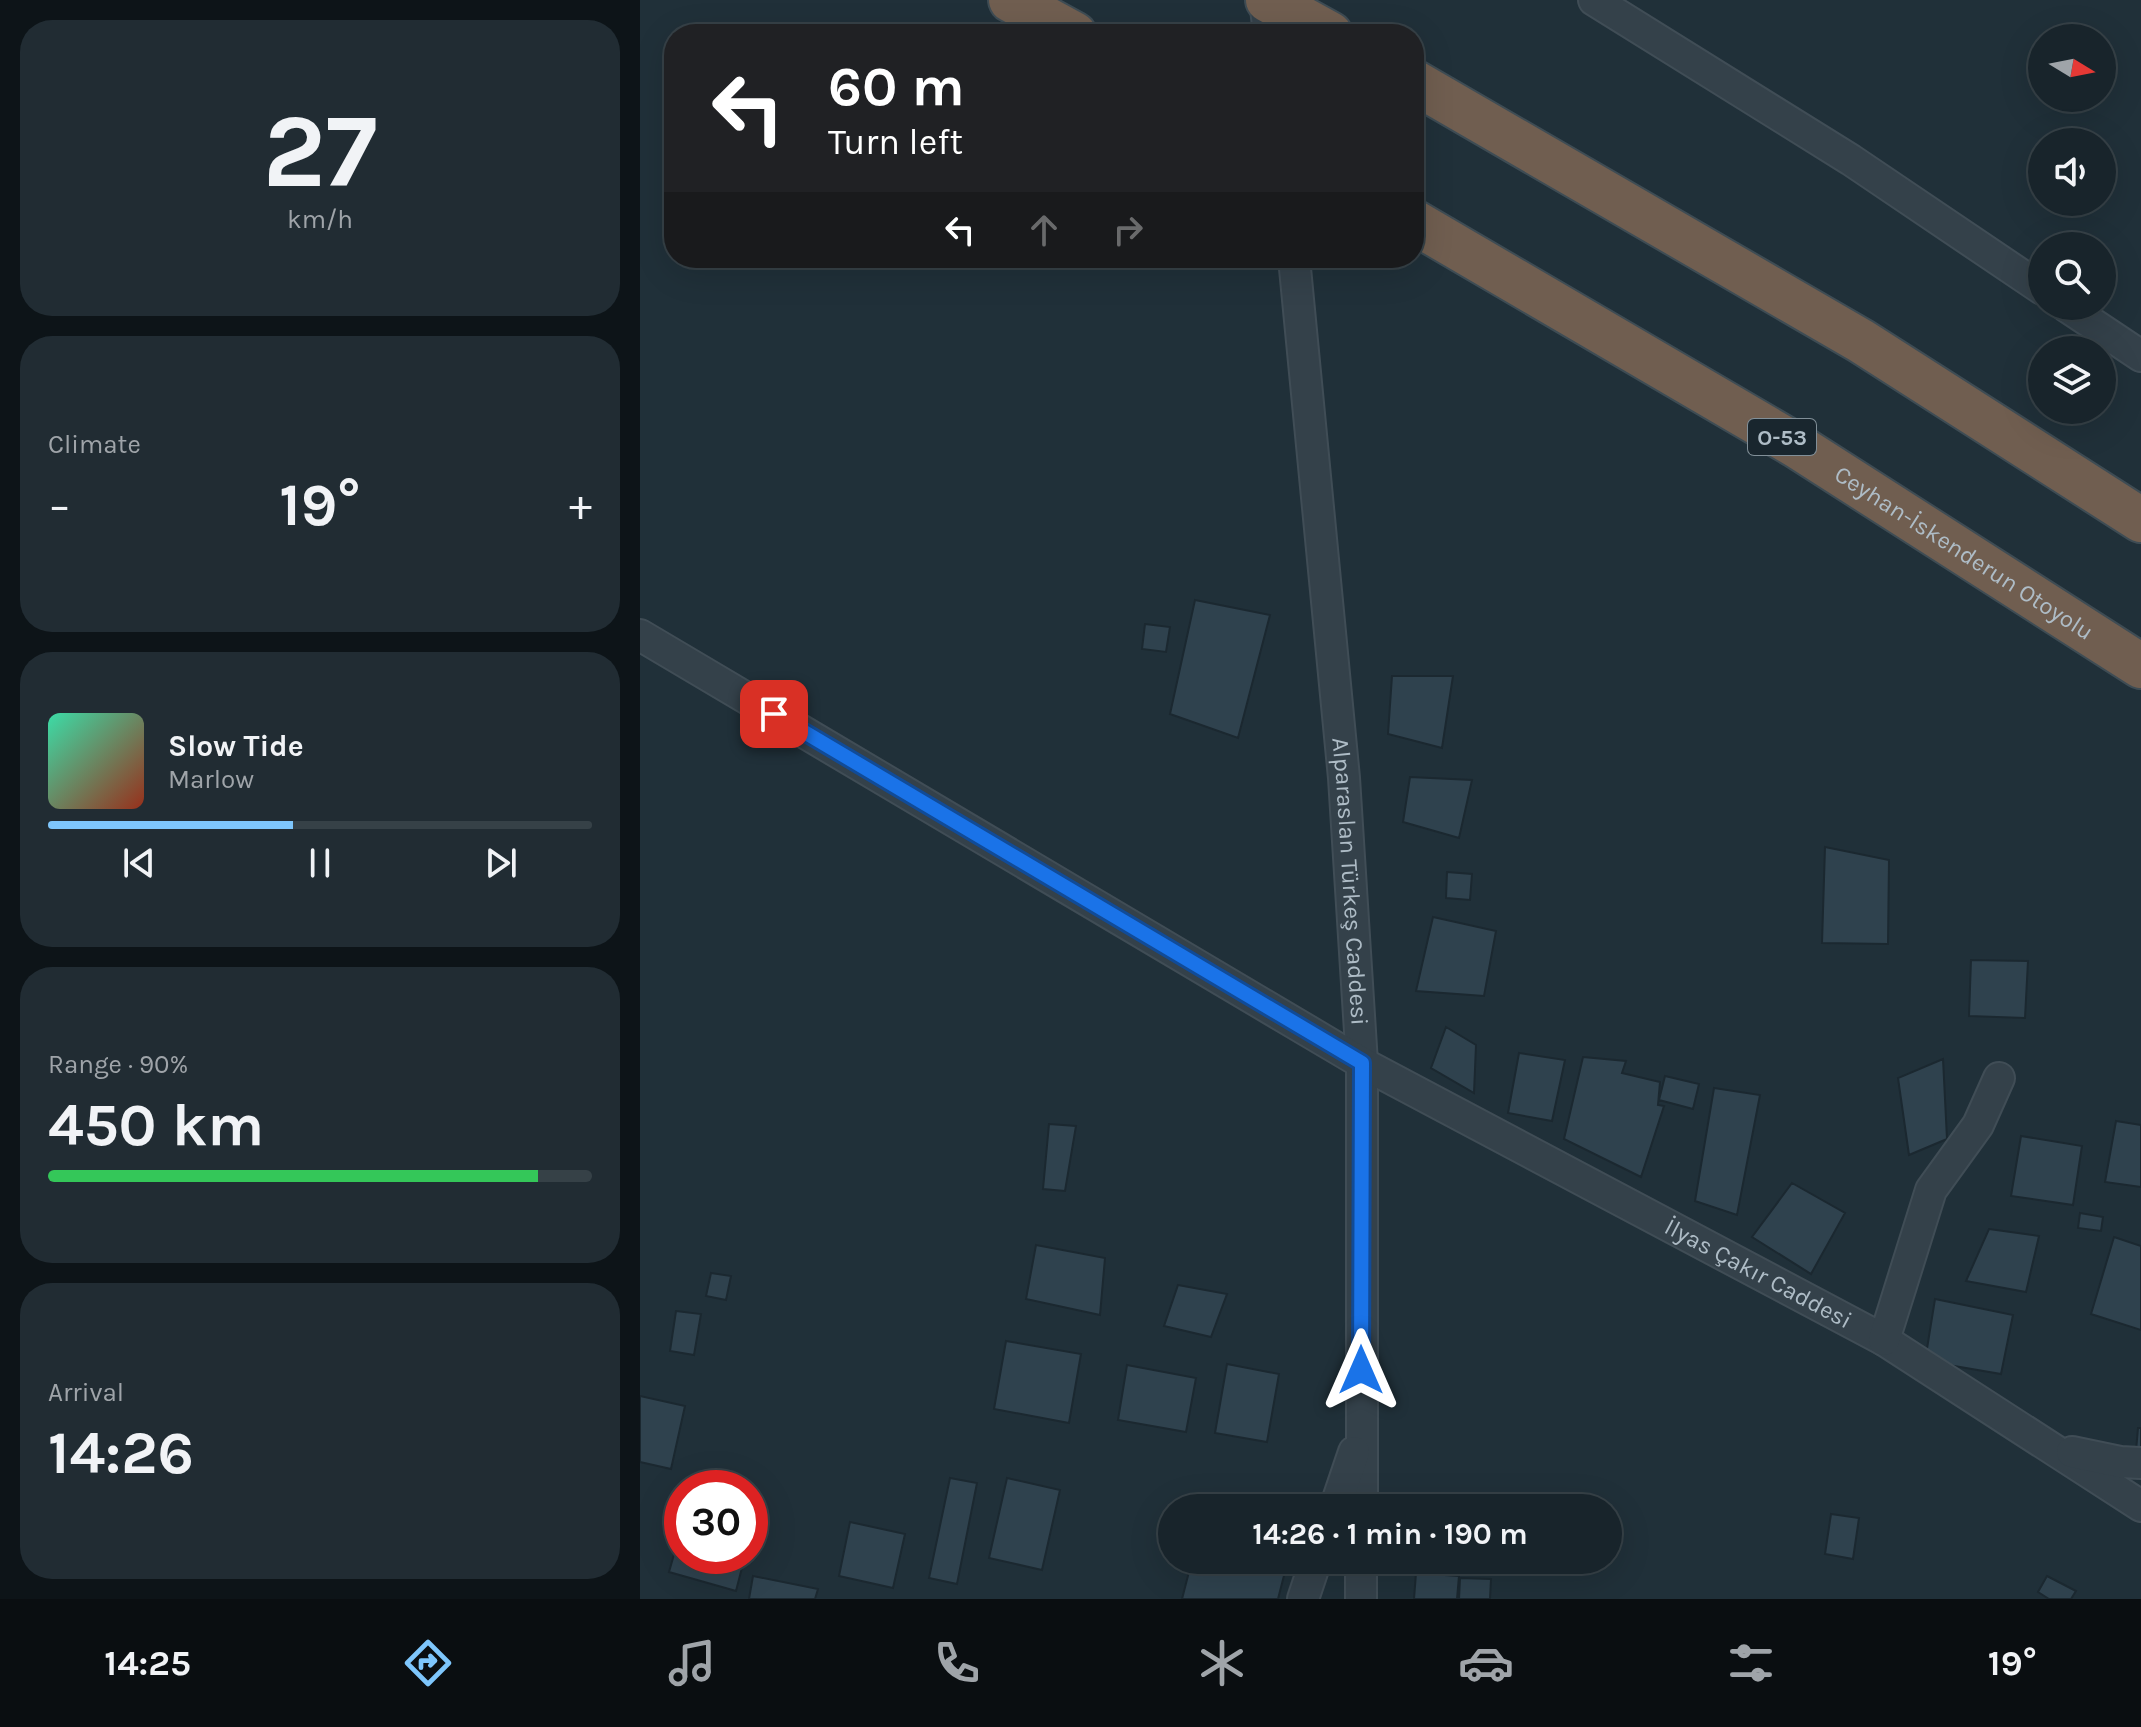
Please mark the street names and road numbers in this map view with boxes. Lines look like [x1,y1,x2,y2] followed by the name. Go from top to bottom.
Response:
[1748,419,1816,455] road number: O-53
[1829,460,2099,646] street label: Ceyhan-İskenderun Otoyolu
[1326,736,1374,1026] street label: Alparaslan Türkeş Caddesi
[1660,1212,1857,1334] street label: İlyas Çakır Caddesi

